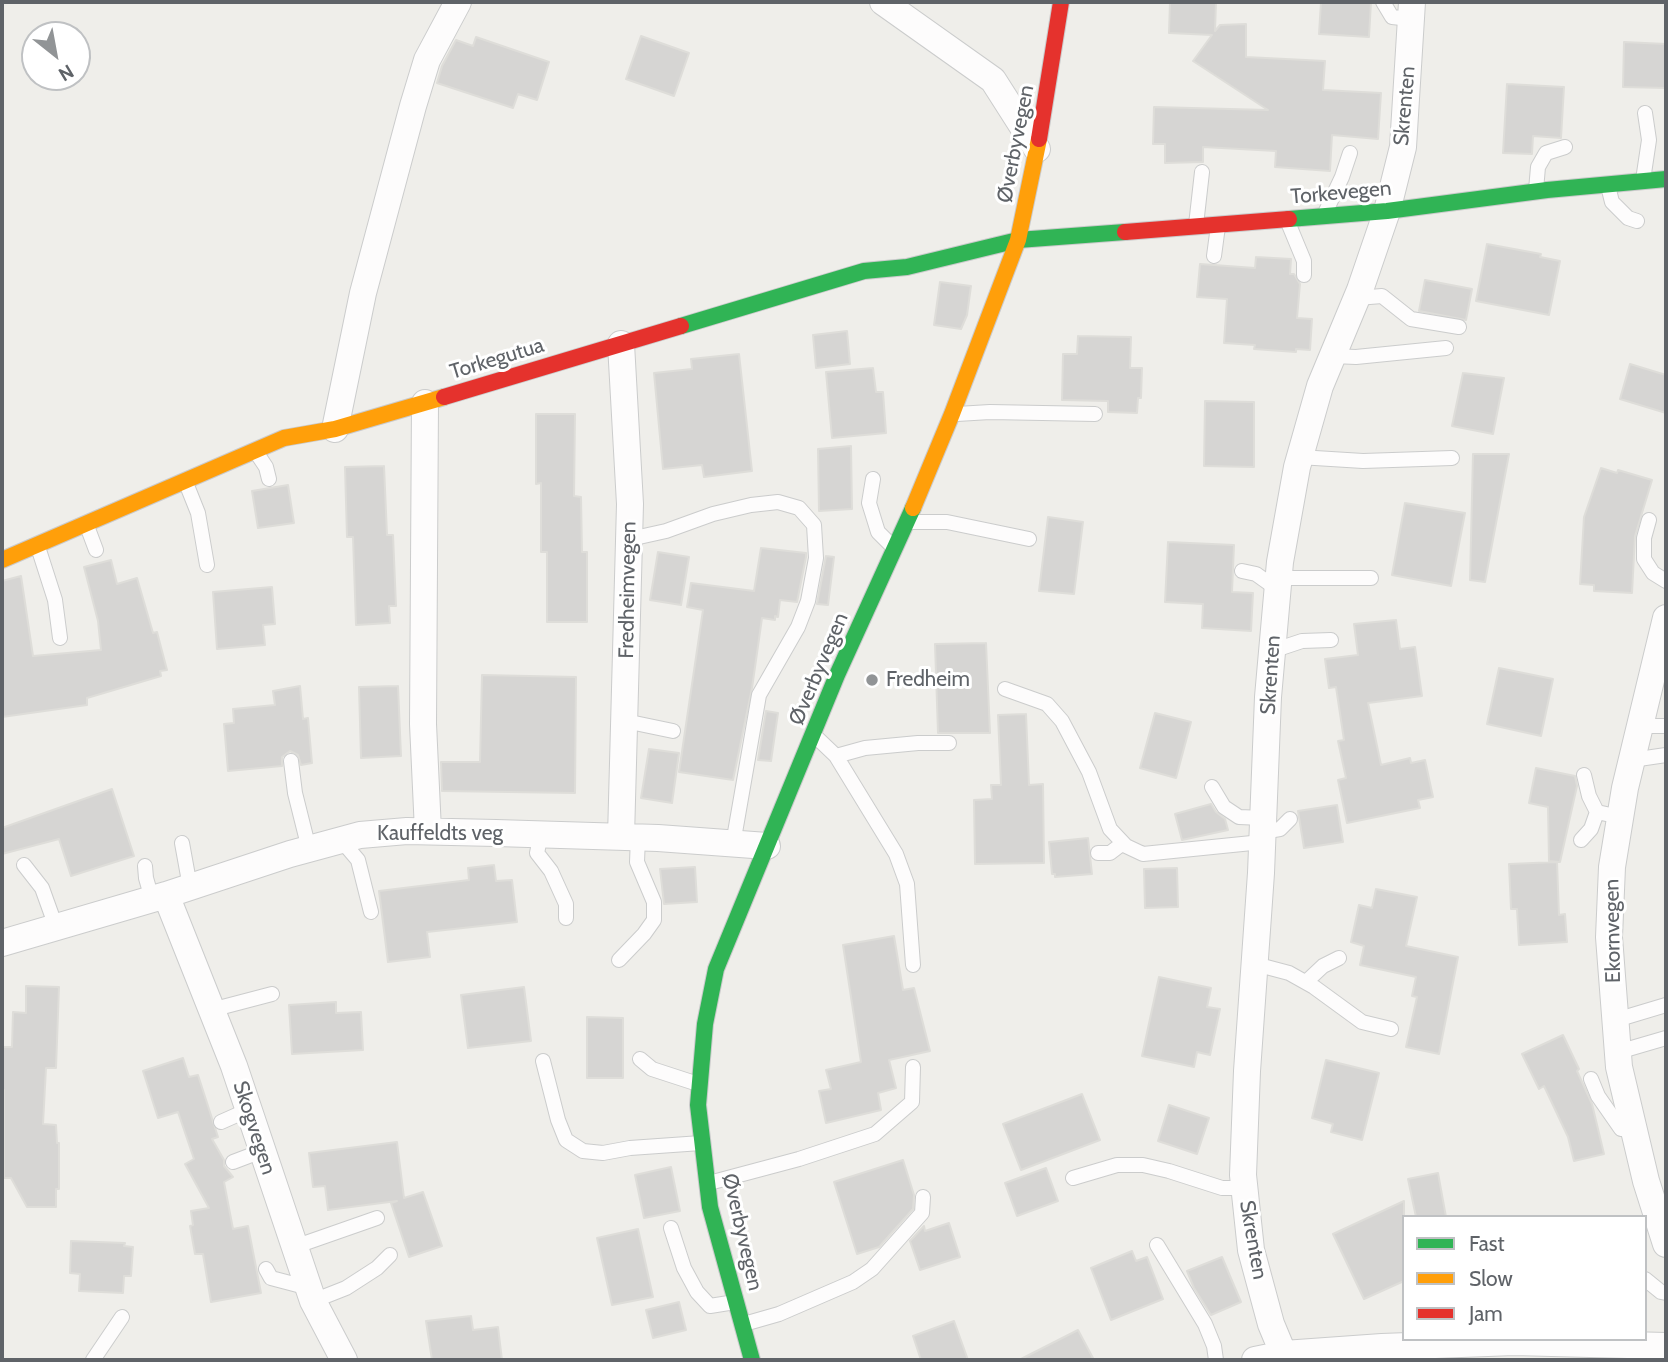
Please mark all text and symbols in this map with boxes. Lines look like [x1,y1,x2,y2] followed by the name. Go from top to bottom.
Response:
[21,21,91,91] north arrow
[54,59,78,86] text: N
[1389,65,1421,147] street label: Skrenten
[992,83,1040,205] street label: Øverbyvegen
[1290,176,1392,210] street label: Torkevegen
[447,333,547,385] street label: Torkegutua
[614,521,642,659] street label: Fredheimvegen
[784,609,854,729] street label: Øverbyvegen
[1256,634,1286,716] street label: Skrenten
[886,667,970,693] place label: Fredheim
[864,672,880,688] marker: Fredheim
[377,821,503,847] street label: Kauffeldts veg
[1599,879,1627,983] street label: Ekornvegen
[227,1078,281,1178] street label: Skogvegen
[716,1171,768,1293] street label: Øverbyvegen
[1234,1199,1272,1281] street label: Skrenten
[1402,1215,1647,1341] legend
[1469,1231,1505,1256] text: Fast
[1469,1266,1513,1291] text: Slow
[1469,1301,1503,1326] text: Jam

